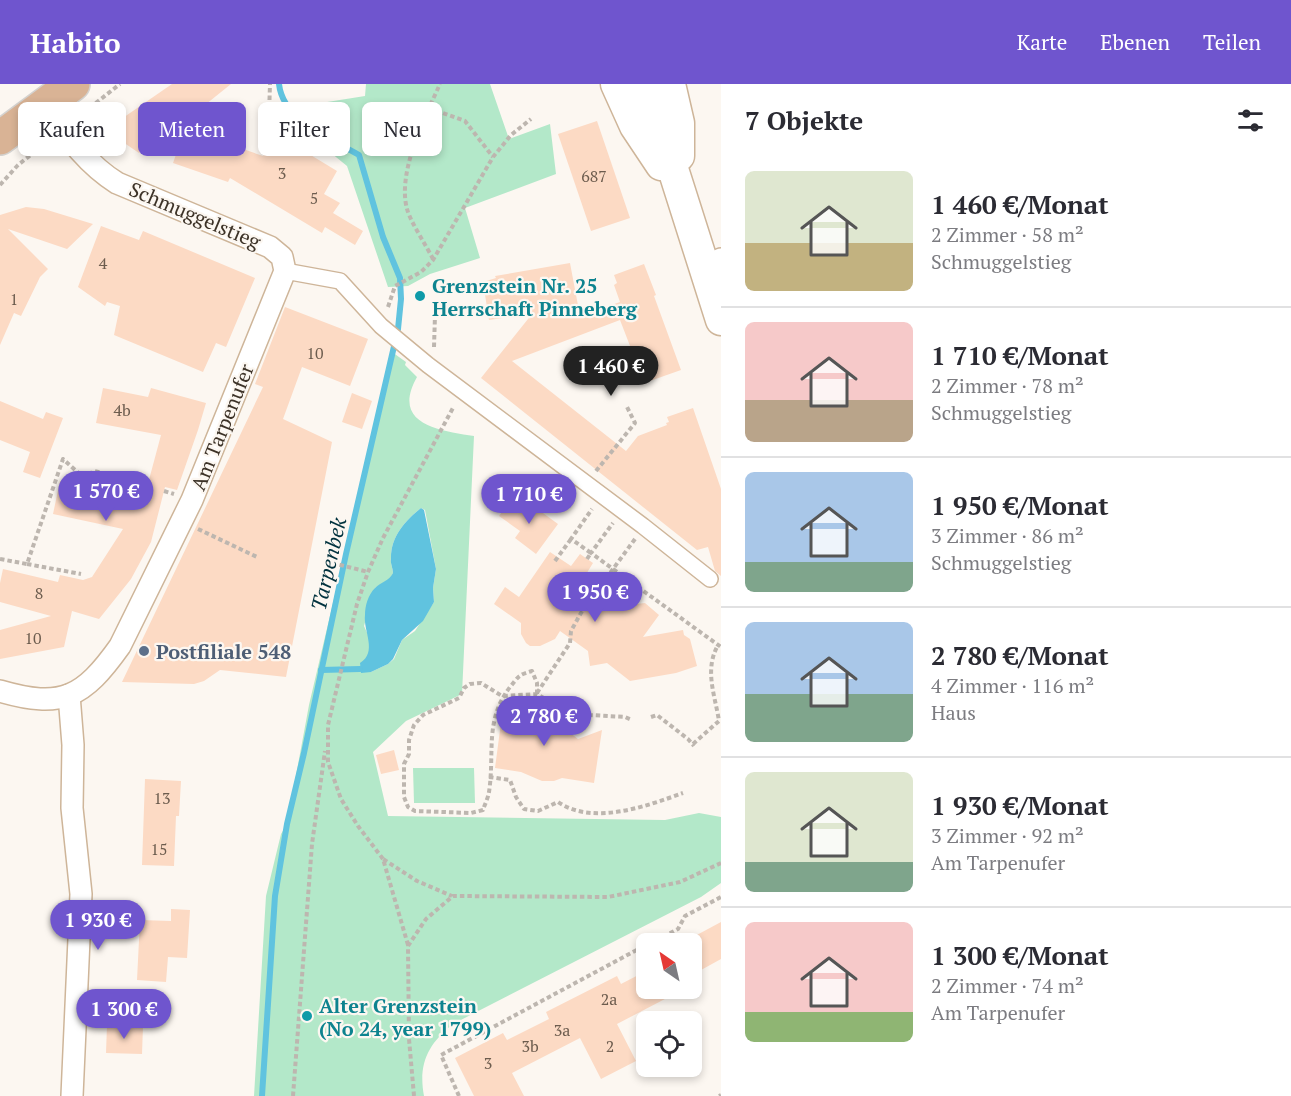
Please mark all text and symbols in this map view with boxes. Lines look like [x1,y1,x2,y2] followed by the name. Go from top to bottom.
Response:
[30,24,121,61] text: Habito
[1017,28,1067,56] text: Karte
[1100,28,1170,56] text: Ebenen
[1203,28,1261,56] text: Teilen
[18,102,126,156] chip: Kaufen
[138,102,246,156] chip: Mieten
[258,102,350,156] chip: Filter
[362,102,442,156] chip: Neu
[745,103,863,137] text: 7 Objekte
[1234,104,1267,137] icon: filters
[278,162,286,184] house number: 3
[581,165,607,187] house number: 687
[125,175,265,255] street label: Schmuggelstieg
[310,187,318,209] house number: 5
[931,187,1109,221] text: 1 460 €/Monat
[793,195,865,267] icon: home
[931,221,1084,248] text: 2 Zimmer · 58 m²
[931,248,1071,275] text: Schmuggelstieg
[99,252,108,274] house number: 4
[432,272,638,322] place label: Grenzstein Nr. 25 Herrschaft Pinneberg
[10,288,18,310] house number: 1
[413,289,427,303] marker: Grenzstein Nr. 25 Herrschaft Pinneberg
[931,338,1109,372] text: 1 710 €/Monat
[306,342,324,364] house number: 10
[556,346,666,397] pin: 1 460 €
[793,346,865,418] icon: home
[577,352,645,379] text: 1 460 €
[184,359,260,494] street label: Am Tarpenufer
[931,372,1084,399] text: 2 Zimmer · 78 m²
[113,399,131,421] house number: 4b
[931,399,1071,426] text: Schmuggelstieg
[51,471,161,522] pin: 1 570 €
[474,474,584,525] pin: 1 710 €
[72,477,140,504] text: 1 570 €
[495,480,563,507] text: 1 710 €
[931,488,1109,522] text: 1 950 €/Monat
[793,496,865,568] icon: home
[304,514,352,613] water label: Tarpenbek
[931,522,1084,549] text: 3 Zimmer · 86 m²
[931,549,1071,576] text: Schmuggelstieg
[540,572,650,623] pin: 1 950 €
[561,578,629,605] text: 1 950 €
[35,582,43,604] house number: 8
[24,627,42,649] house number: 10
[156,638,291,665] place label: Postfiliale 548
[931,638,1109,672] text: 2 780 €/Monat
[137,644,151,658] marker: Postfiliale 548
[793,646,865,718] icon: home
[931,672,1094,699] text: 4 Zimmer · 116 m²
[489,696,599,747] pin: 2 780 €
[931,699,976,726] text: Haus
[510,702,578,729] text: 2 780 €
[153,787,171,809] house number: 13
[931,788,1109,822] text: 1 930 €/Monat
[793,796,865,868] icon: home
[931,822,1084,849] text: 3 Zimmer · 92 m²
[150,838,168,860] house number: 15
[931,849,1065,876] text: Am Tarpenufer
[43,900,153,951] pin: 1 930 €
[64,906,132,933] text: 1 930 €
[636,933,702,999] north arrow
[636,933,702,1077] map controls
[931,938,1109,972] text: 1 300 €/Monat
[793,946,865,1018] icon: home
[931,972,1084,999] text: 2 Zimmer · 74 m²
[601,988,617,1010] house number: 2a
[69,989,179,1040] pin: 1 300 €
[319,992,491,1042] place label: Alter Grenzstein (No 24, year 1799)
[90,995,158,1022] text: 1 300 €
[931,999,1065,1026] text: Am Tarpenufer
[300,1009,314,1023] marker: Alter Grenzstein (No 24, year 1799)
[636,1011,702,1077] button: locate
[554,1019,570,1041] house number: 3a
[521,1035,539,1057] house number: 3b
[606,1035,614,1057] house number: 2
[484,1052,492,1074] house number: 3

